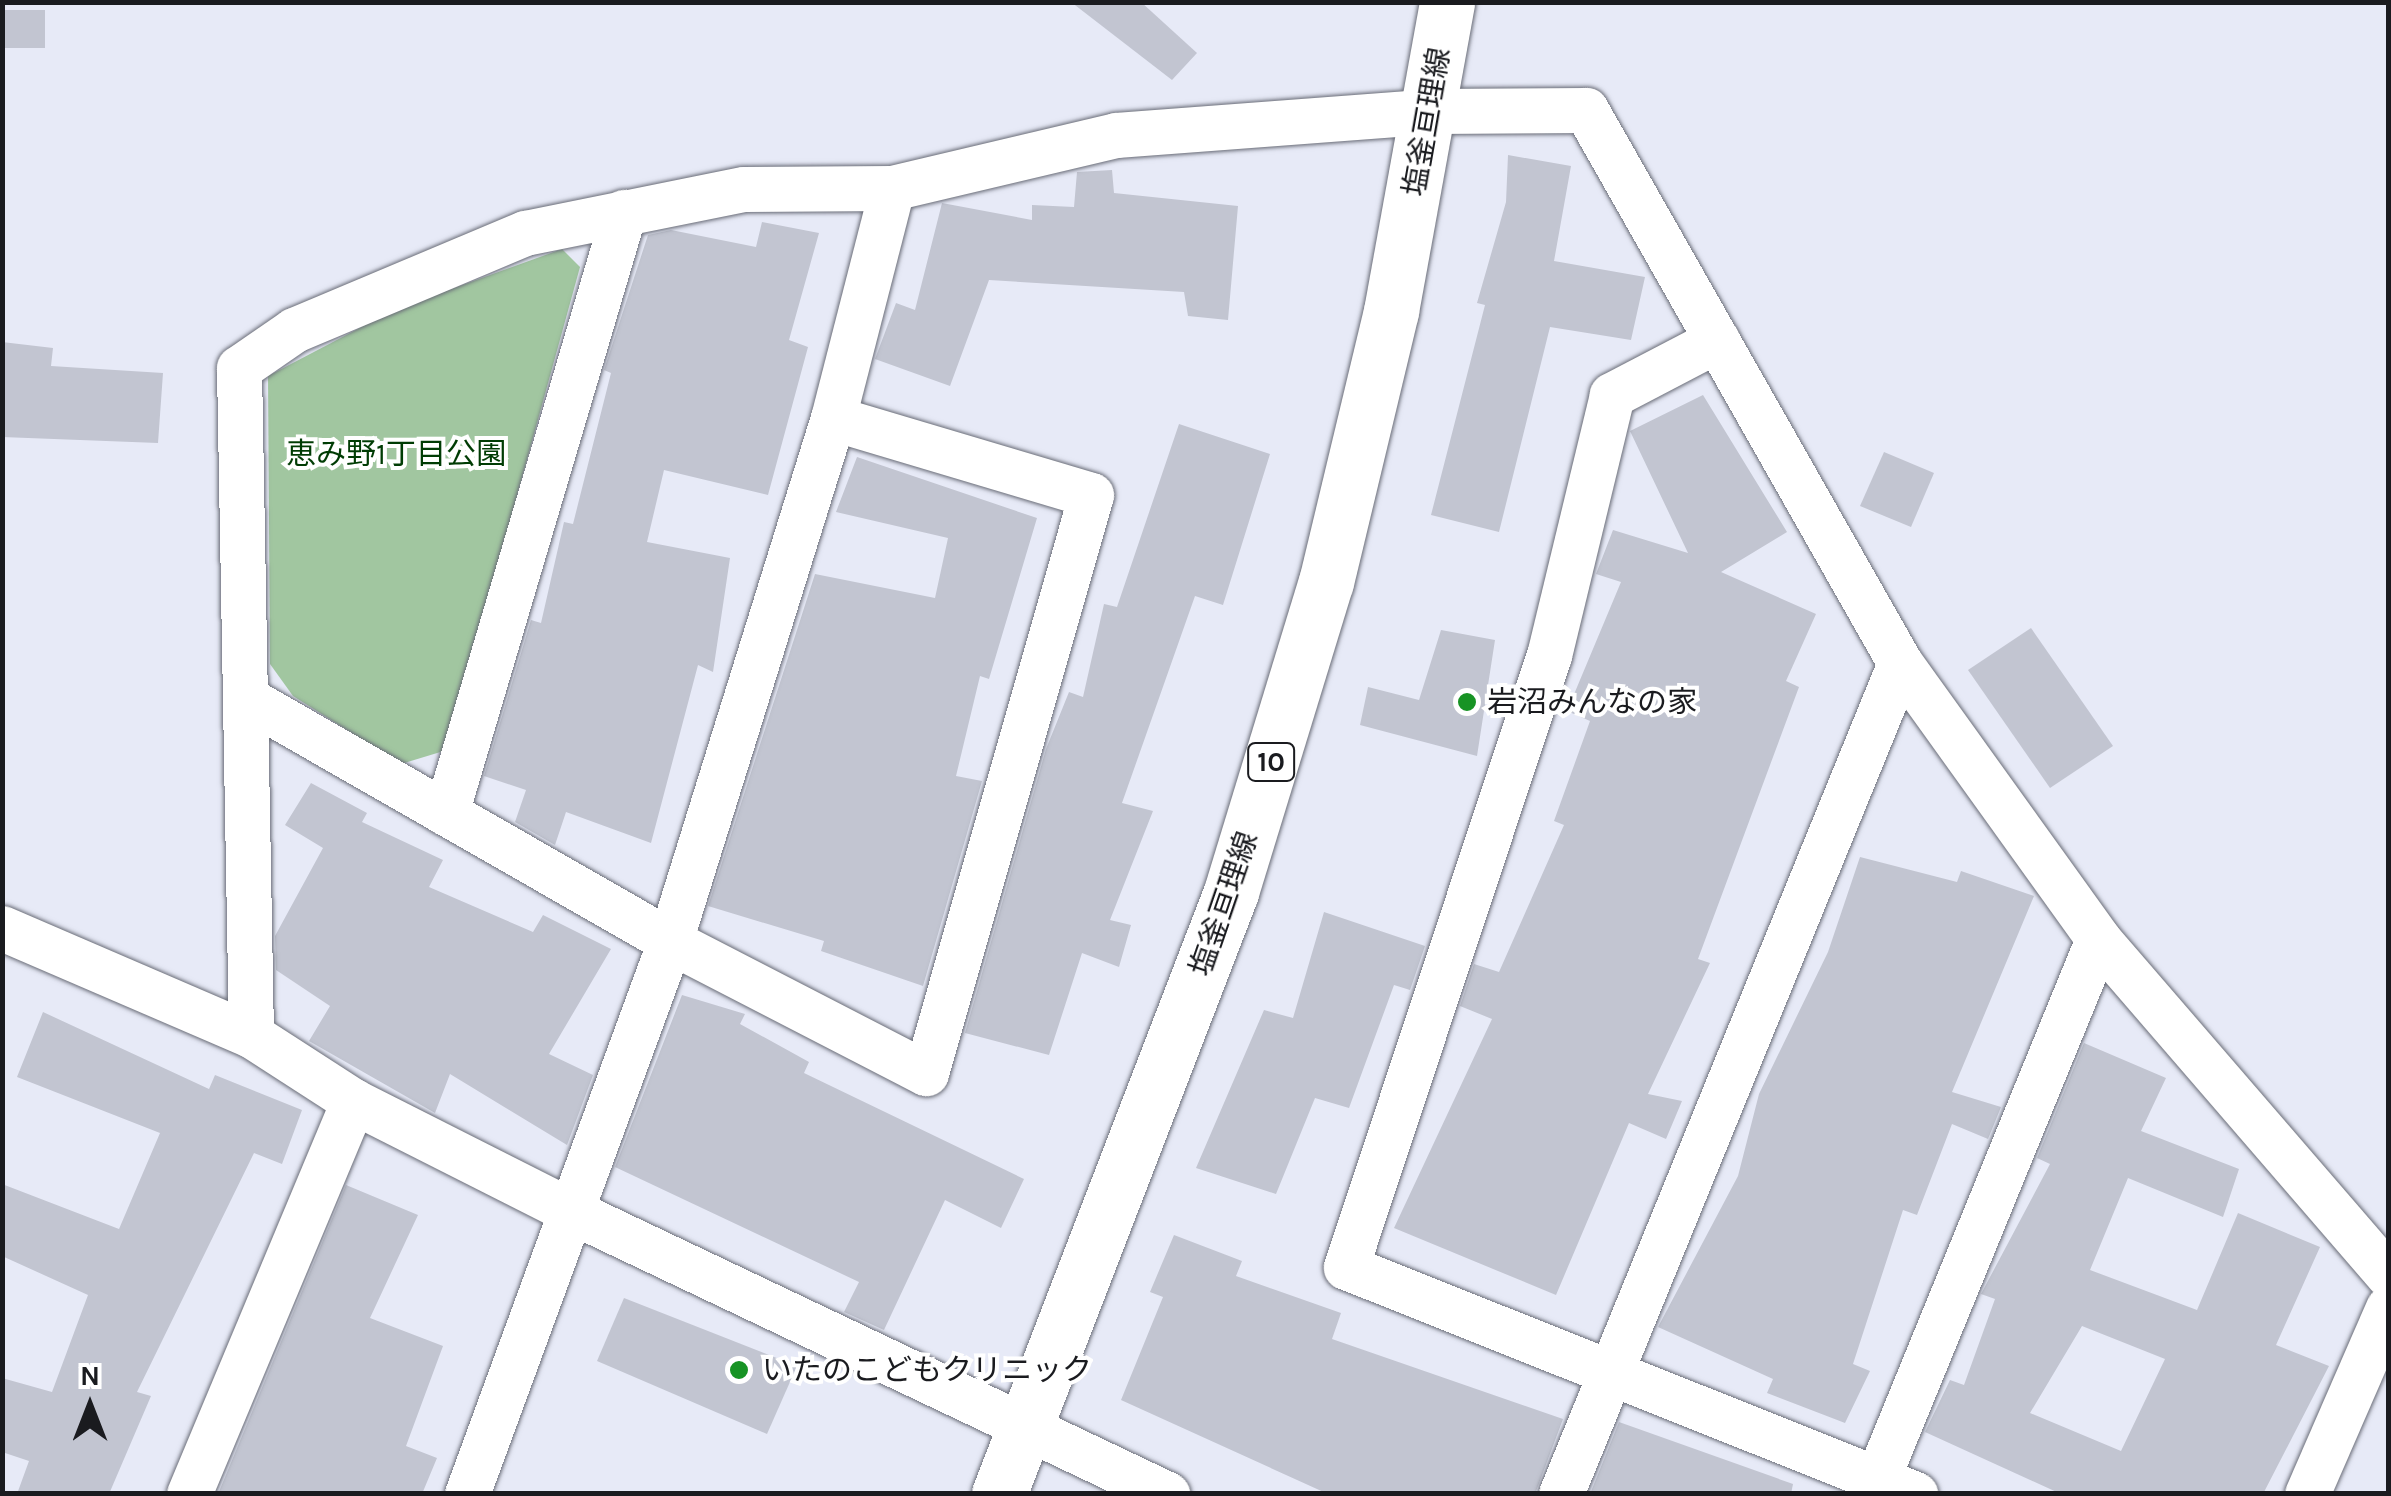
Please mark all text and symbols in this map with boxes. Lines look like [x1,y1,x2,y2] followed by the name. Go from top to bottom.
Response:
[1396,45,1458,199] street label: 塩釜亘理線
[286,436,506,472] park label: 恵み野1丁目公園
[1487,684,1697,720] place label: 岩沼みんなの家
[1456,691,1478,713] marker: 岩沼みんなの家
[1246,739,1296,785] road number: 10
[1183,827,1265,981] street label: 塩釜亘理線
[762,1352,1092,1388] place label: いたのこどもクリニック
[40,1356,140,1456] north arrow
[726,1357,752,1383] marker: いたのこどもクリニック
[80,1359,100,1392] text: N

